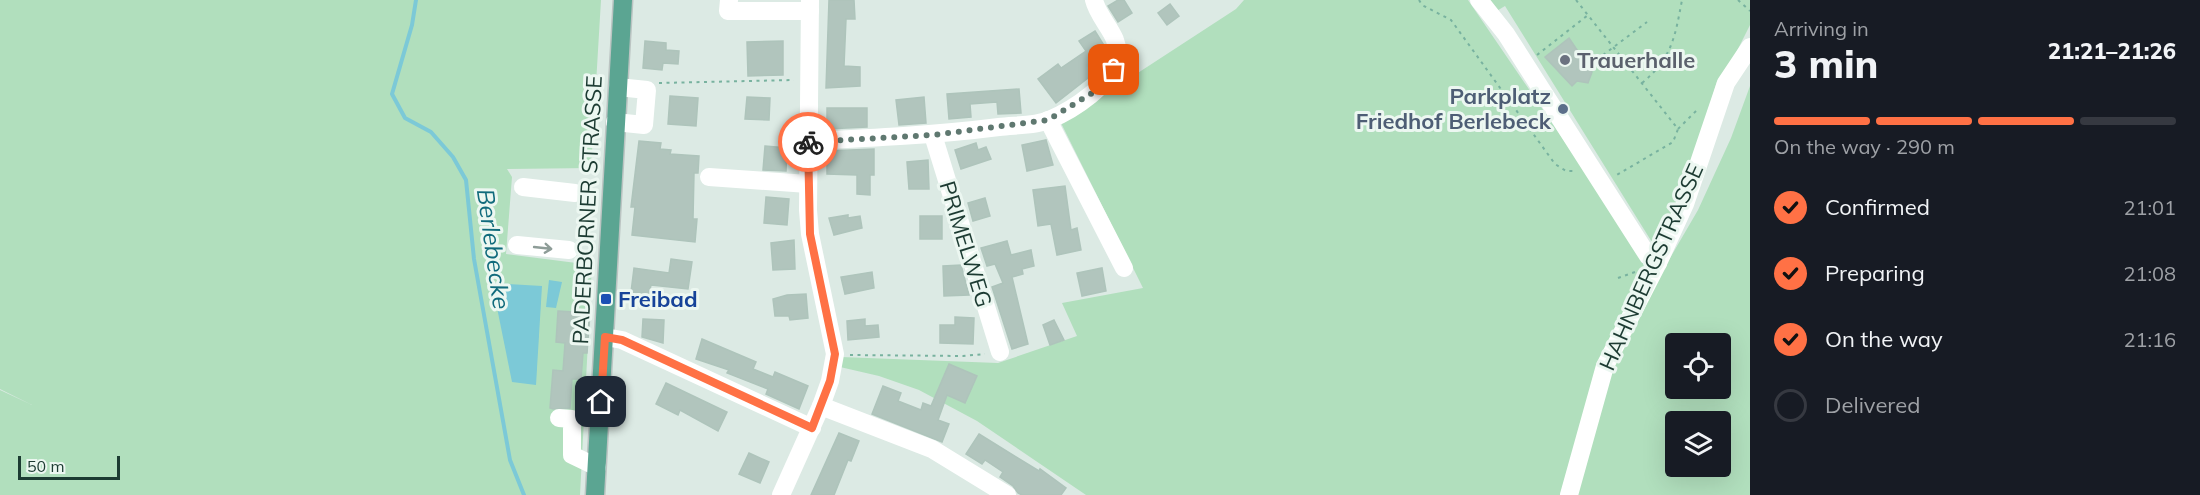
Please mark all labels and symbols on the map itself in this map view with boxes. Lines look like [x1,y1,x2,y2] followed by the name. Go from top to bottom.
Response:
[1088,44,1139,95] pin
[1577,46,1695,74] place label: Trauerhalle
[1558,53,1572,67] marker: Trauerhalle
[566,75,608,345] street label: PADERBORNER STRASSE
[1356,82,1552,135] place label: Parkplatz Friedhof Berlebeck
[1556,102,1570,116] marker: Parkplatz Friedhof Berlebeck
[778,112,838,172] courier
[1593,159,1709,375] street label: HAHNBERGSTRASSE
[934,178,998,310] street label: PRIMELWEG
[471,187,517,311] water label: Berlebecke
[532,243,552,254] one-way arrow
[618,285,698,313] place label: Freibad
[599,292,613,306] marker: Freibad
[575,376,626,427] pin
[18,453,120,480] scale bar

